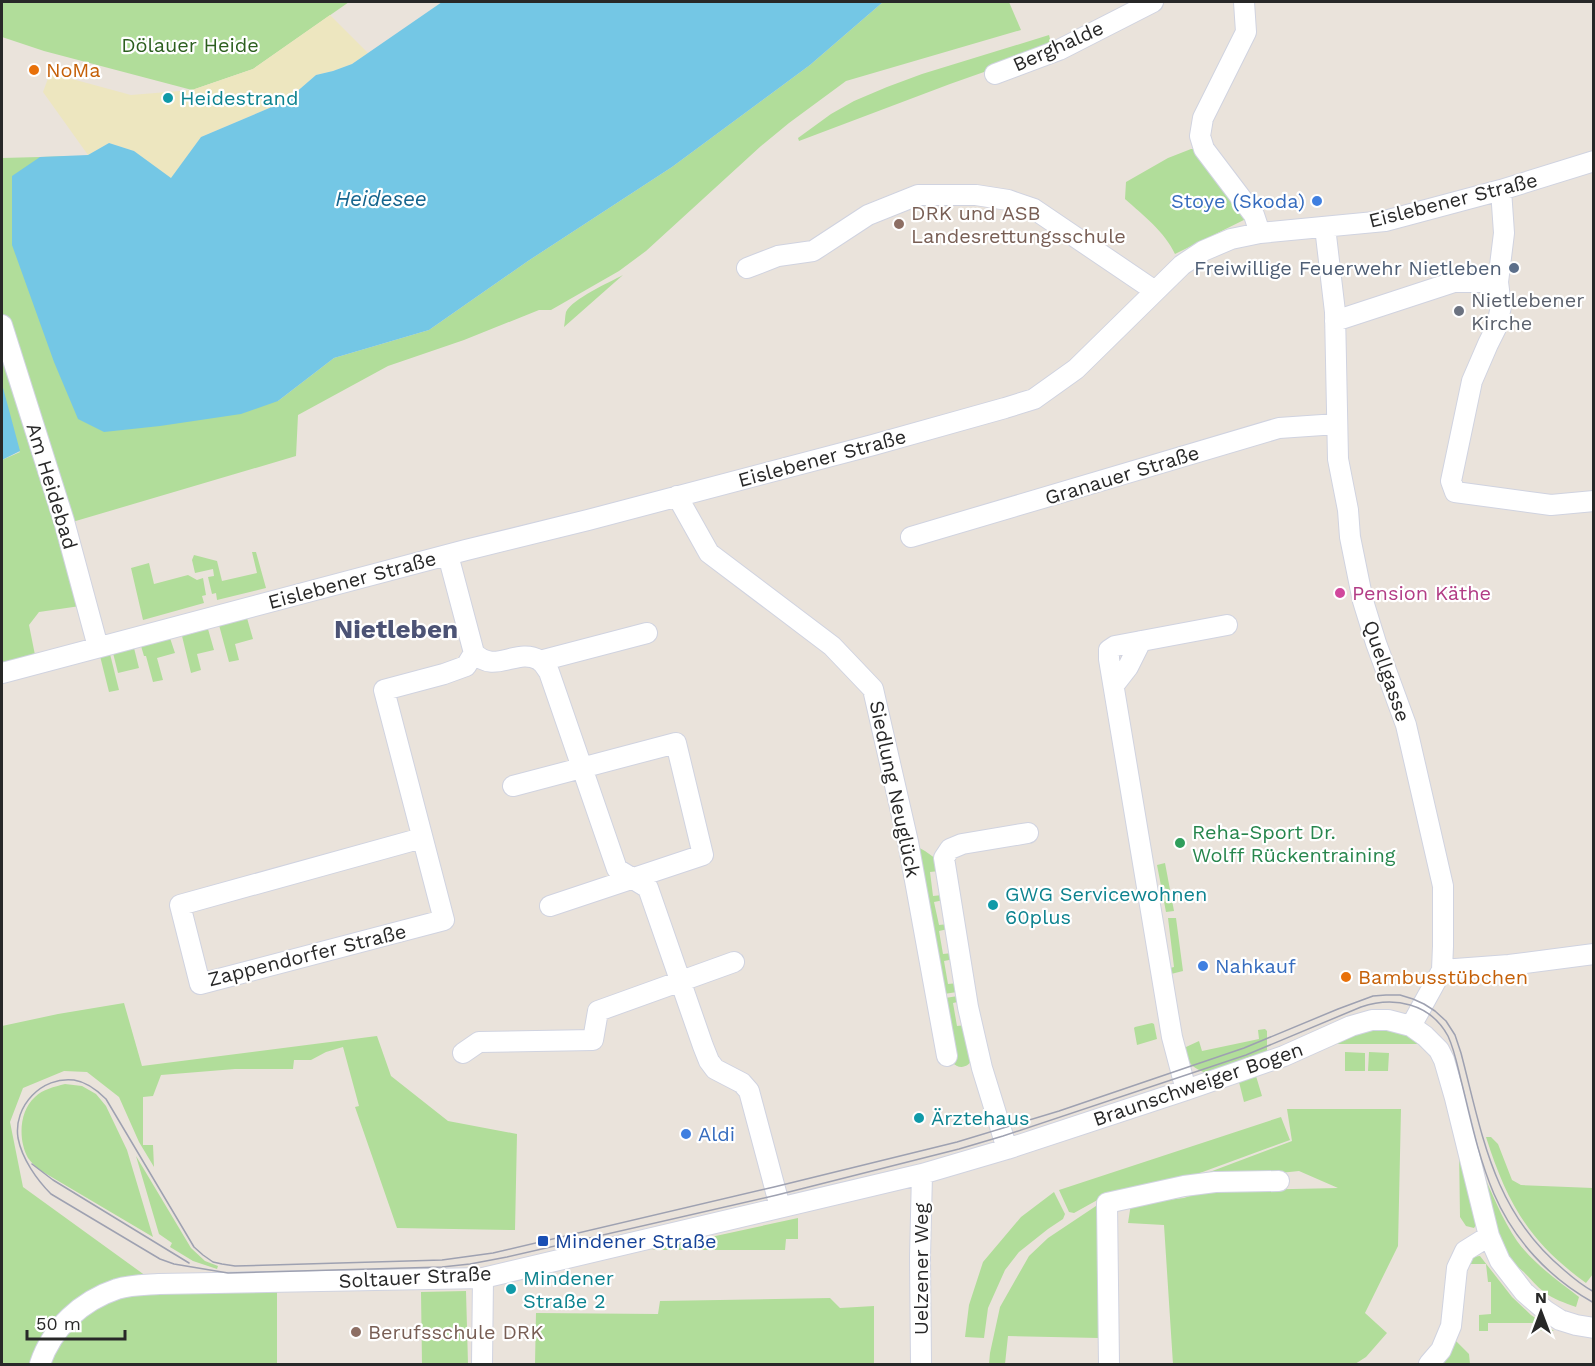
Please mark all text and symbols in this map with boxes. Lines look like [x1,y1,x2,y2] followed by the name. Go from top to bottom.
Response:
[1009,15,1107,77] street label: Berghalde
[121,33,259,57] park label: Dölauer Heide
[46,58,101,82] place label: NoMa
[27,63,41,77] marker: NoMa
[180,86,299,110] place label: Heidestrand
[161,91,175,105] marker: Heidestrand
[1366,167,1540,233] street label: Eislebener Straße
[335,186,427,211] water label: Heidesee
[1171,189,1305,213] place label: Stoye (Skoda)
[1310,194,1324,208] marker: Stoye (Skoda)
[911,201,1126,248] place label: DRK und ASB Landesrettungsschule
[892,217,906,231] marker: DRK und ASB Landesrettungsschule
[1194,256,1502,280] place label: Freiwillige Feuerwehr Nietleben
[1507,261,1521,275] marker: Freiwillige Feuerwehr Nietleben
[1471,288,1584,335] place label: Nietlebener Kirche
[1452,304,1466,318] marker: Nietlebener Kirche
[21,420,83,552] street label: Am Heidebad
[735,424,909,492] street label: Eislebener Straße
[1042,440,1202,510] street label: Granauer Straße
[265,546,439,614] street label: Eislebener Straße
[1352,581,1491,605] place label: Pension Käthe
[1333,586,1347,600] marker: Pension Käthe
[334,614,458,644] district label: Nietleben
[1358,617,1416,725] street label: Quellgasse
[865,698,925,880] street label: Siedlung Neuglück
[1192,820,1396,867] place label: Reha-Sport Dr. Wolff Rückentraining
[1173,836,1187,850] marker: Reha-Sport Dr. Wolff Rückentraining
[1005,882,1208,929] place label: GWG Servicewohnen 60plus
[986,898,1000,912] marker: GWG Servicewohnen 60plus
[205,919,409,991] street label: Zappendorfer Straße
[1215,954,1296,978] place label: Nahkauf
[1196,959,1210,973] marker: Nahkauf
[1358,965,1528,989] place label: Bambusstübchen
[1339,970,1353,984] marker: Bambusstübchen
[1090,1037,1306,1131] street label: Braunschweiger Bogen
[931,1106,1030,1130] place label: Ärztehaus
[912,1111,926,1125] marker: Ärztehaus
[698,1122,735,1146] place label: Aldi
[679,1127,693,1141] marker: Aldi
[909,1202,933,1335] street label: Uelzener Weg
[555,1229,717,1253] place label: Mindener Straße
[536,1234,550,1248] marker: Mindener Straße
[338,1261,492,1293] street label: Soltauer Straße
[523,1266,614,1313] place label: Mindener Straße 2
[504,1282,518,1296] marker: Mindener Straße 2
[1511,1282,1571,1342] north arrow
[1535,1288,1547,1307] text: N
[27,1303,124,1341] scale bar
[36,1313,81,1334] text: 50 m
[368,1320,543,1344] place label: Berufsschule DRK
[349,1325,363,1339] marker: Berufsschule DRK

